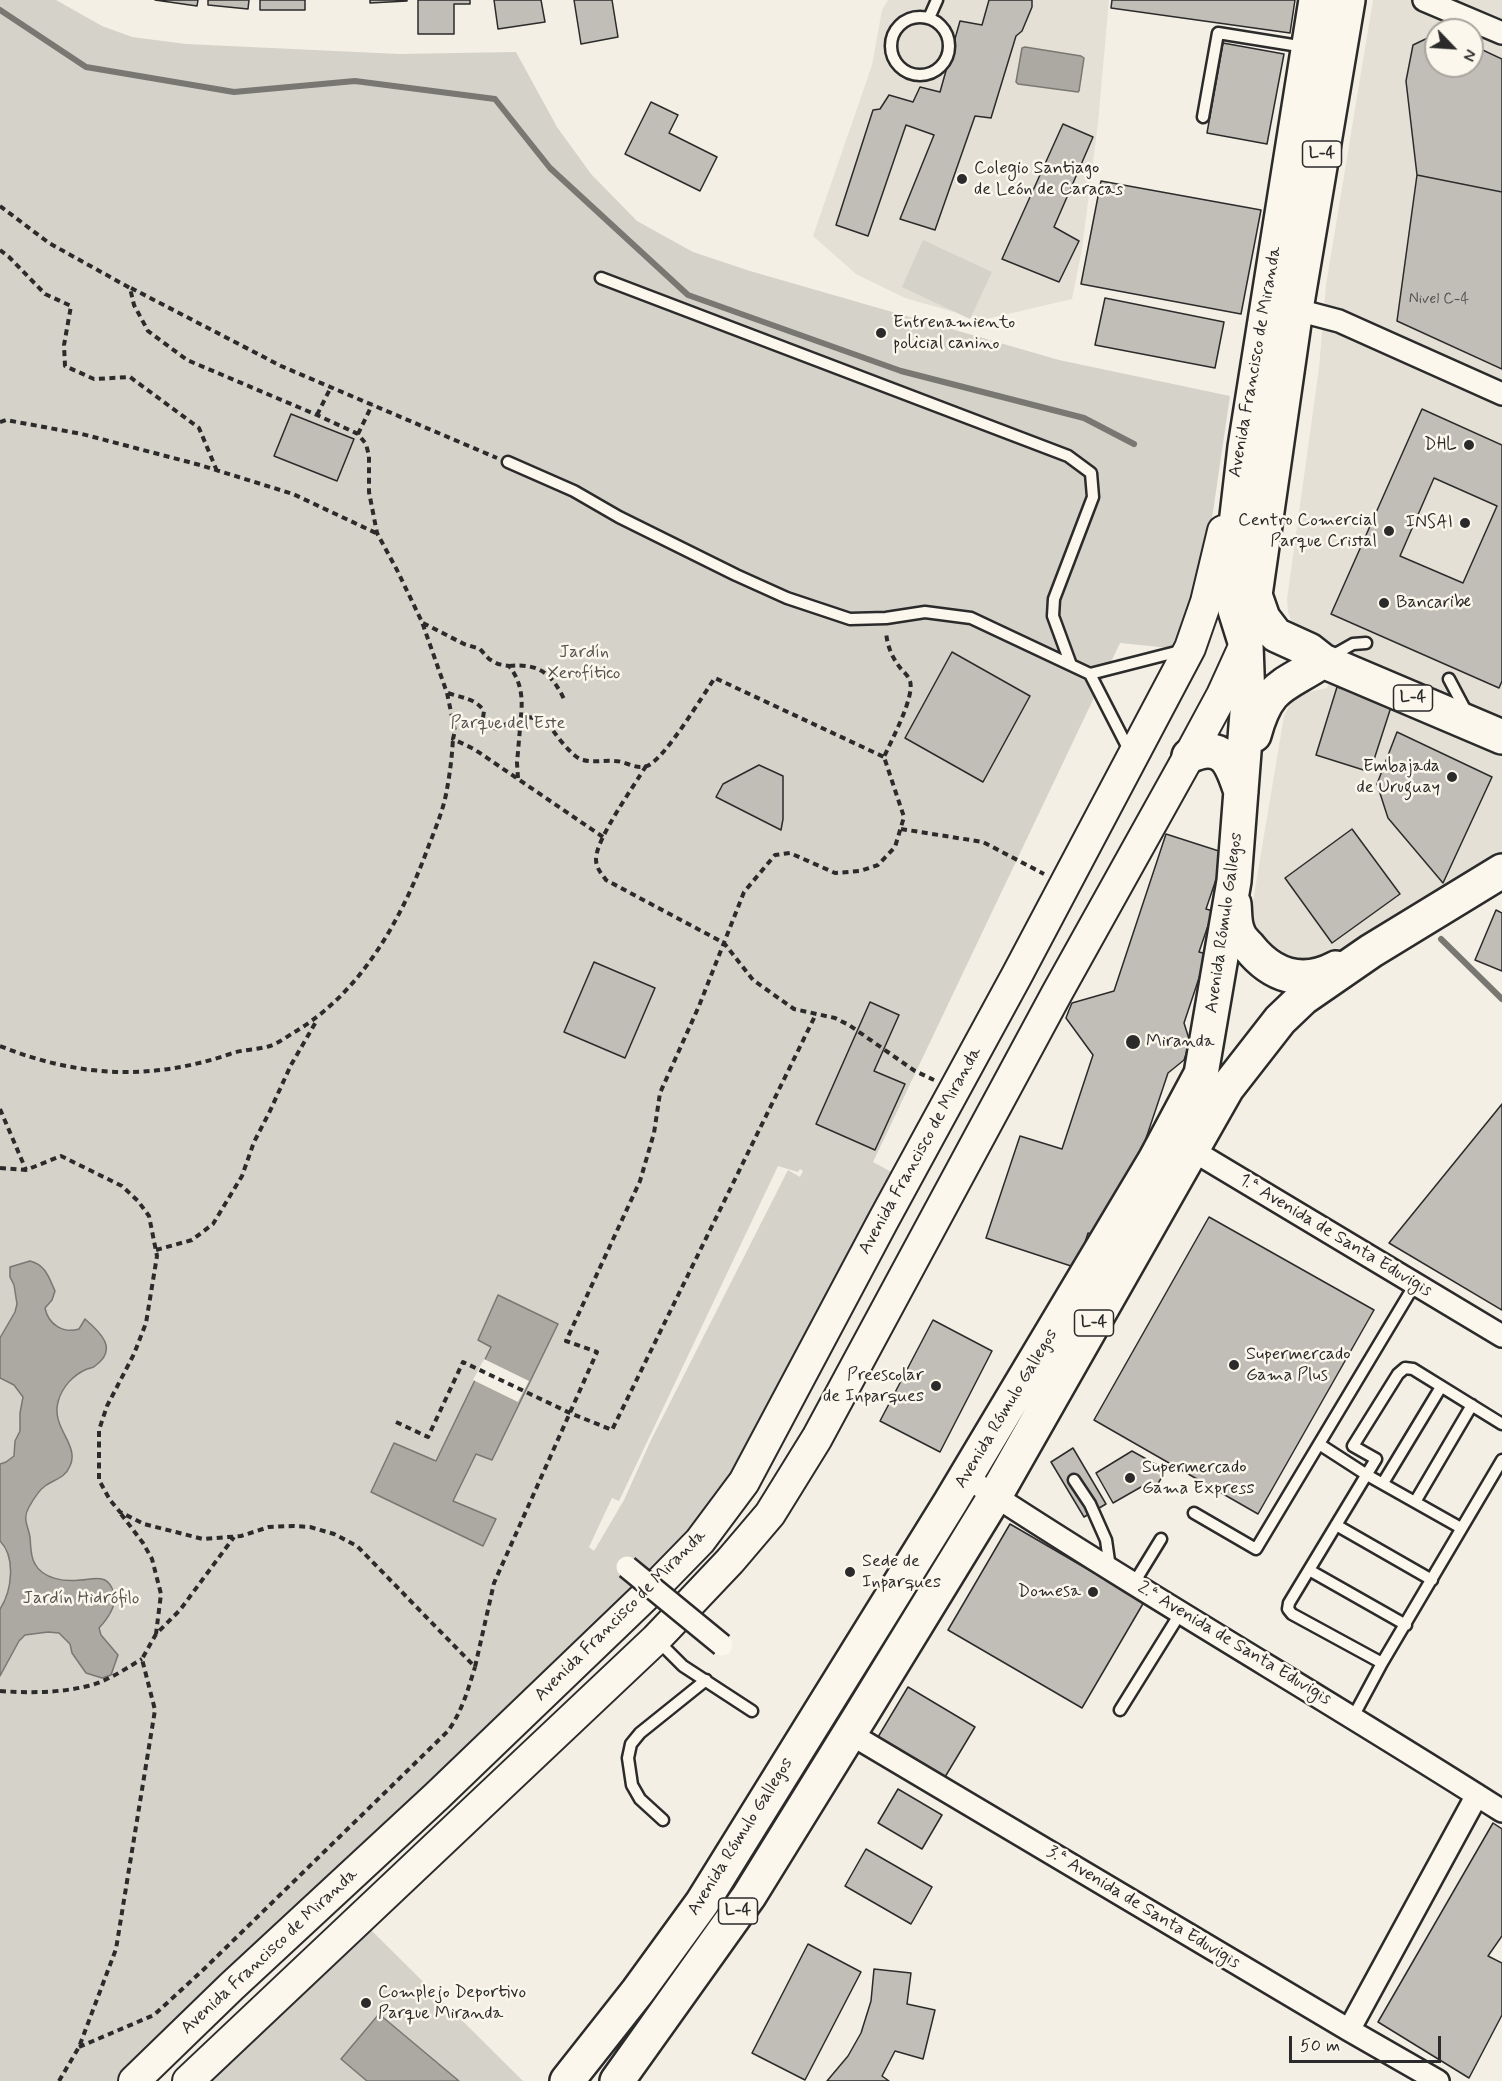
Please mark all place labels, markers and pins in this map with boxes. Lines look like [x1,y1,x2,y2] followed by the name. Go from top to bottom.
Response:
[974,158,1123,201] place label: Colegio Santiago de León de Caracas
[955,172,969,186] marker: Colegio Santiago de León de Caracas
[893,312,1015,354] place label: Entrenamiento policial canino
[874,326,888,340] marker: Entrenamiento policial canino
[1424,434,1457,456] place label: DHL
[1462,438,1476,452] marker: DHL
[1238,510,1377,552] place label: Centro Comercial Parque Cristal
[1406,512,1453,534] place label: INSAI
[1458,516,1472,530] marker: INSAI
[1382,524,1396,538] marker: Centro Comercial Parque Cristal
[1396,592,1471,614] place label: Bancaribe
[1377,596,1391,610] marker: Bancaribe
[1357,756,1440,798] place label: Embajada de Uruguay
[1445,770,1459,784] marker: Embajada de Uruguay
[1146,1031,1215,1053] place label: Miranda
[1124,1033,1142,1051] marker: Miranda
[1246,1344,1351,1386] place label: Supermercado Gama Plus
[1227,1358,1241,1372] marker: Supermercado Gama Plus
[823,1365,924,1408] place label: Preescolar de Inparques
[929,1379,943,1393] marker: Preescolar de Inparques
[1142,1457,1254,1500] place label: Supermercado Gama Express
[1123,1471,1137,1485] marker: Supermercado Gama Express
[862,1551,941,1594] place label: Sede de Inparques
[843,1565,857,1579] marker: Sede de Inparques
[1018,1581,1081,1603] place label: Domesa
[1086,1585,1100,1599] marker: Domesa
[378,1982,526,2024] place label: Complejo Deportivo Parque Miranda
[359,1996,373,2010] marker: Complejo Deportivo Parque Miranda

